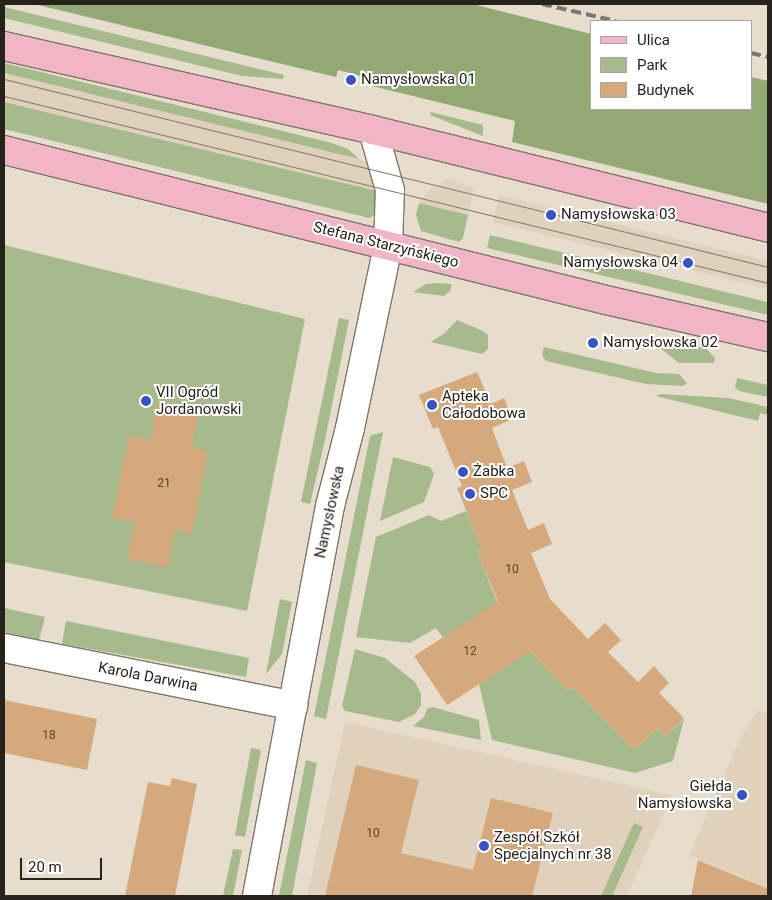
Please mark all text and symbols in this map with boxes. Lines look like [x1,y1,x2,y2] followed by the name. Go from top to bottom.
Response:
[590,20,752,110] legend
[637,31,670,49] text: Ulica
[637,56,667,74] text: Park
[361,71,476,89] place label: Namysłowska 01
[345,74,357,86] marker: Namysłowska 01
[637,81,694,99] text: Budynek
[561,206,676,224] place label: Namysłowska 03
[545,209,557,221] marker: Namysłowska 03
[311,218,461,272] street label: Stefana Starzyńskiego
[563,254,678,272] place label: Namysłowska 04
[682,257,694,269] marker: Namysłowska 04
[603,334,718,352] place label: Namysłowska 02
[587,337,599,349] marker: Namysłowska 02
[156,383,241,418] place label: VII Ogród Jordanowski
[442,387,526,422] place label: Apteka Całodobowa
[140,395,152,407] marker: VII Ogród Jordanowski
[426,399,438,411] marker: Apteka Całodobowa
[473,463,514,481] place label: Żabka
[311,464,349,560] street label: Namysłowska
[457,466,469,478] marker: Żabka
[157,477,171,491] house number: 21
[480,485,508,503] place label: SPC
[464,488,476,500] marker: SPC
[505,563,519,577] house number: 10
[463,645,477,659] house number: 12
[97,659,199,695] street label: Karola Darwina
[42,729,56,743] house number: 18
[638,777,732,812] place label: Giełda Namysłowska
[736,789,748,801] marker: Giełda Namysłowska
[366,827,380,841] house number: 10
[494,828,612,863] place label: Zespół Szkół Specjalnych nr 38
[478,840,490,852] marker: Zespół Szkół Specjalnych nr 38
[22,848,105,880] scale bar
[28,858,62,876] text: 20 m

